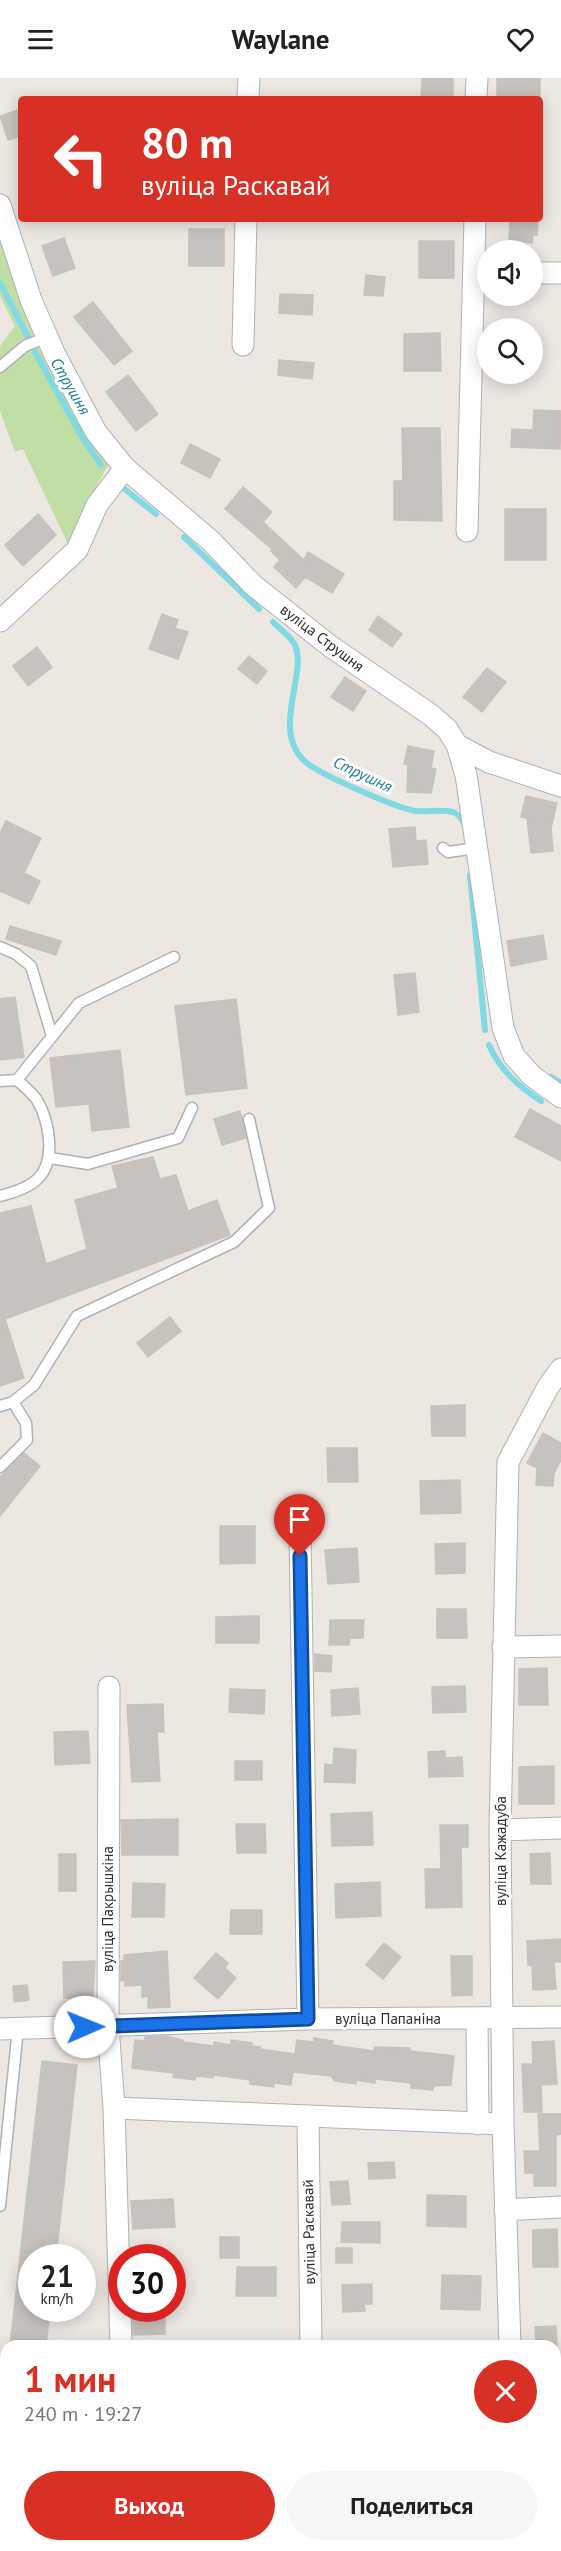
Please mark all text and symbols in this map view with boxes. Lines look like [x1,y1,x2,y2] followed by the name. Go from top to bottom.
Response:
[231,22,330,56] text: Waylane
[24,23,57,56] icon: menu
[504,23,537,56] icon: heart
[141,115,233,170] text: 80 m
[42,120,120,198] icon: left
[141,168,331,202] text: вуліца Раскавай
[477,240,543,384] map controls
[477,240,543,306] button: sound
[477,318,543,384] button: search
[47,354,96,419] water label: Струшня
[277,600,368,675] street label: вуліца Струшня
[330,752,396,797] water label: Струшня
[274,1494,325,1556] pin
[283,1503,316,1536] icon: arrive
[491,1796,510,1906] street label: вуліца Кажадуба
[98,1846,117,1972] street label: вуліца Пакрышкіна
[53,1995,117,2059] position arrow
[335,2009,441,2028] street label: вуліца Папаніна
[298,2179,319,2285] street label: вуліца Раскавай
[108,2244,186,2322] speed limit sign: 30
[40,2256,74,2295] text: 21
[41,2289,73,2308] text: km/h
[24,2355,116,2402] text: 1 мин
[474,2360,537,2423] button: close
[24,2401,142,2427] text: 240 m · 19:27
[24,2471,275,2540] button: Выход
[287,2471,537,2540] button: Поделиться

